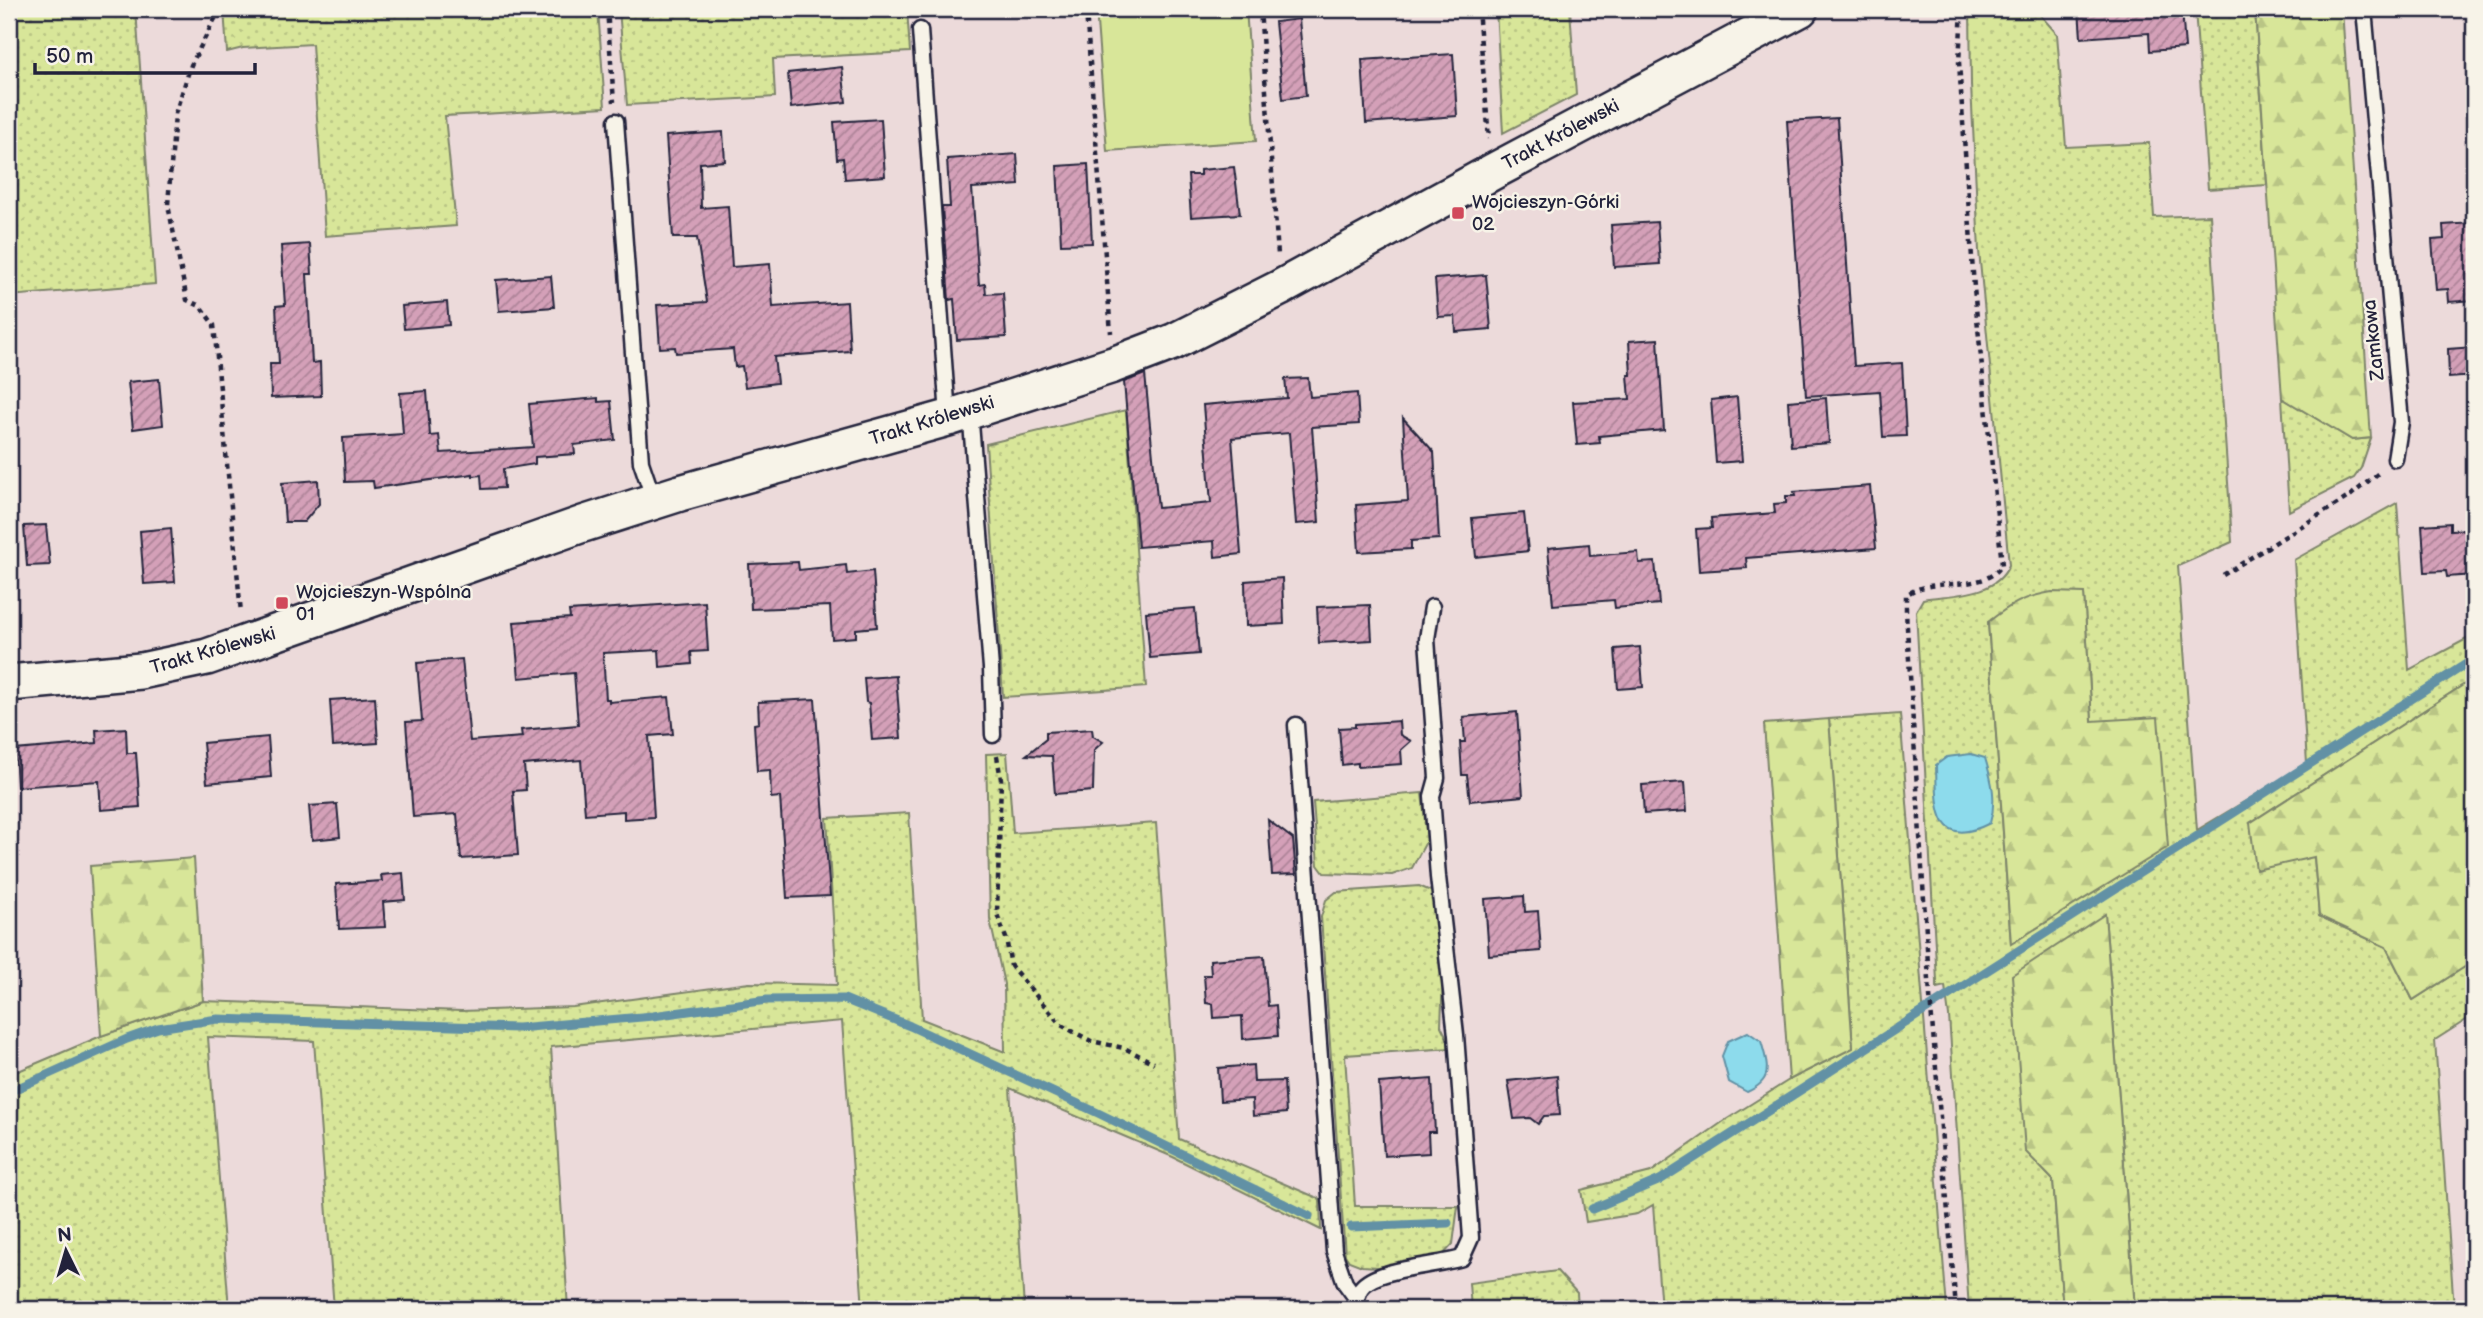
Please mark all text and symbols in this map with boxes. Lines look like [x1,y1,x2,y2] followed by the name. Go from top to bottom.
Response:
[35,32,256,76] scale bar
[46,44,93,69] text: 50 m
[1498,94,1624,176] street label: Trakt Królewski
[1472,191,1619,236] place label: Wojcieszyn-Górki 02
[1450,205,1466,221] marker: Wojcieszyn-Górki 02
[2358,298,2390,383] street label: Zamkowa
[867,391,997,451] street label: Trakt Królewski
[296,581,471,626] place label: Wojcieszyn-Wspólna 01
[274,595,290,611] marker: Wojcieszyn-Wspólna 01
[148,622,278,680] street label: Trakt Królewski
[32,1216,102,1286] north arrow
[57,1223,73,1248] text: N

